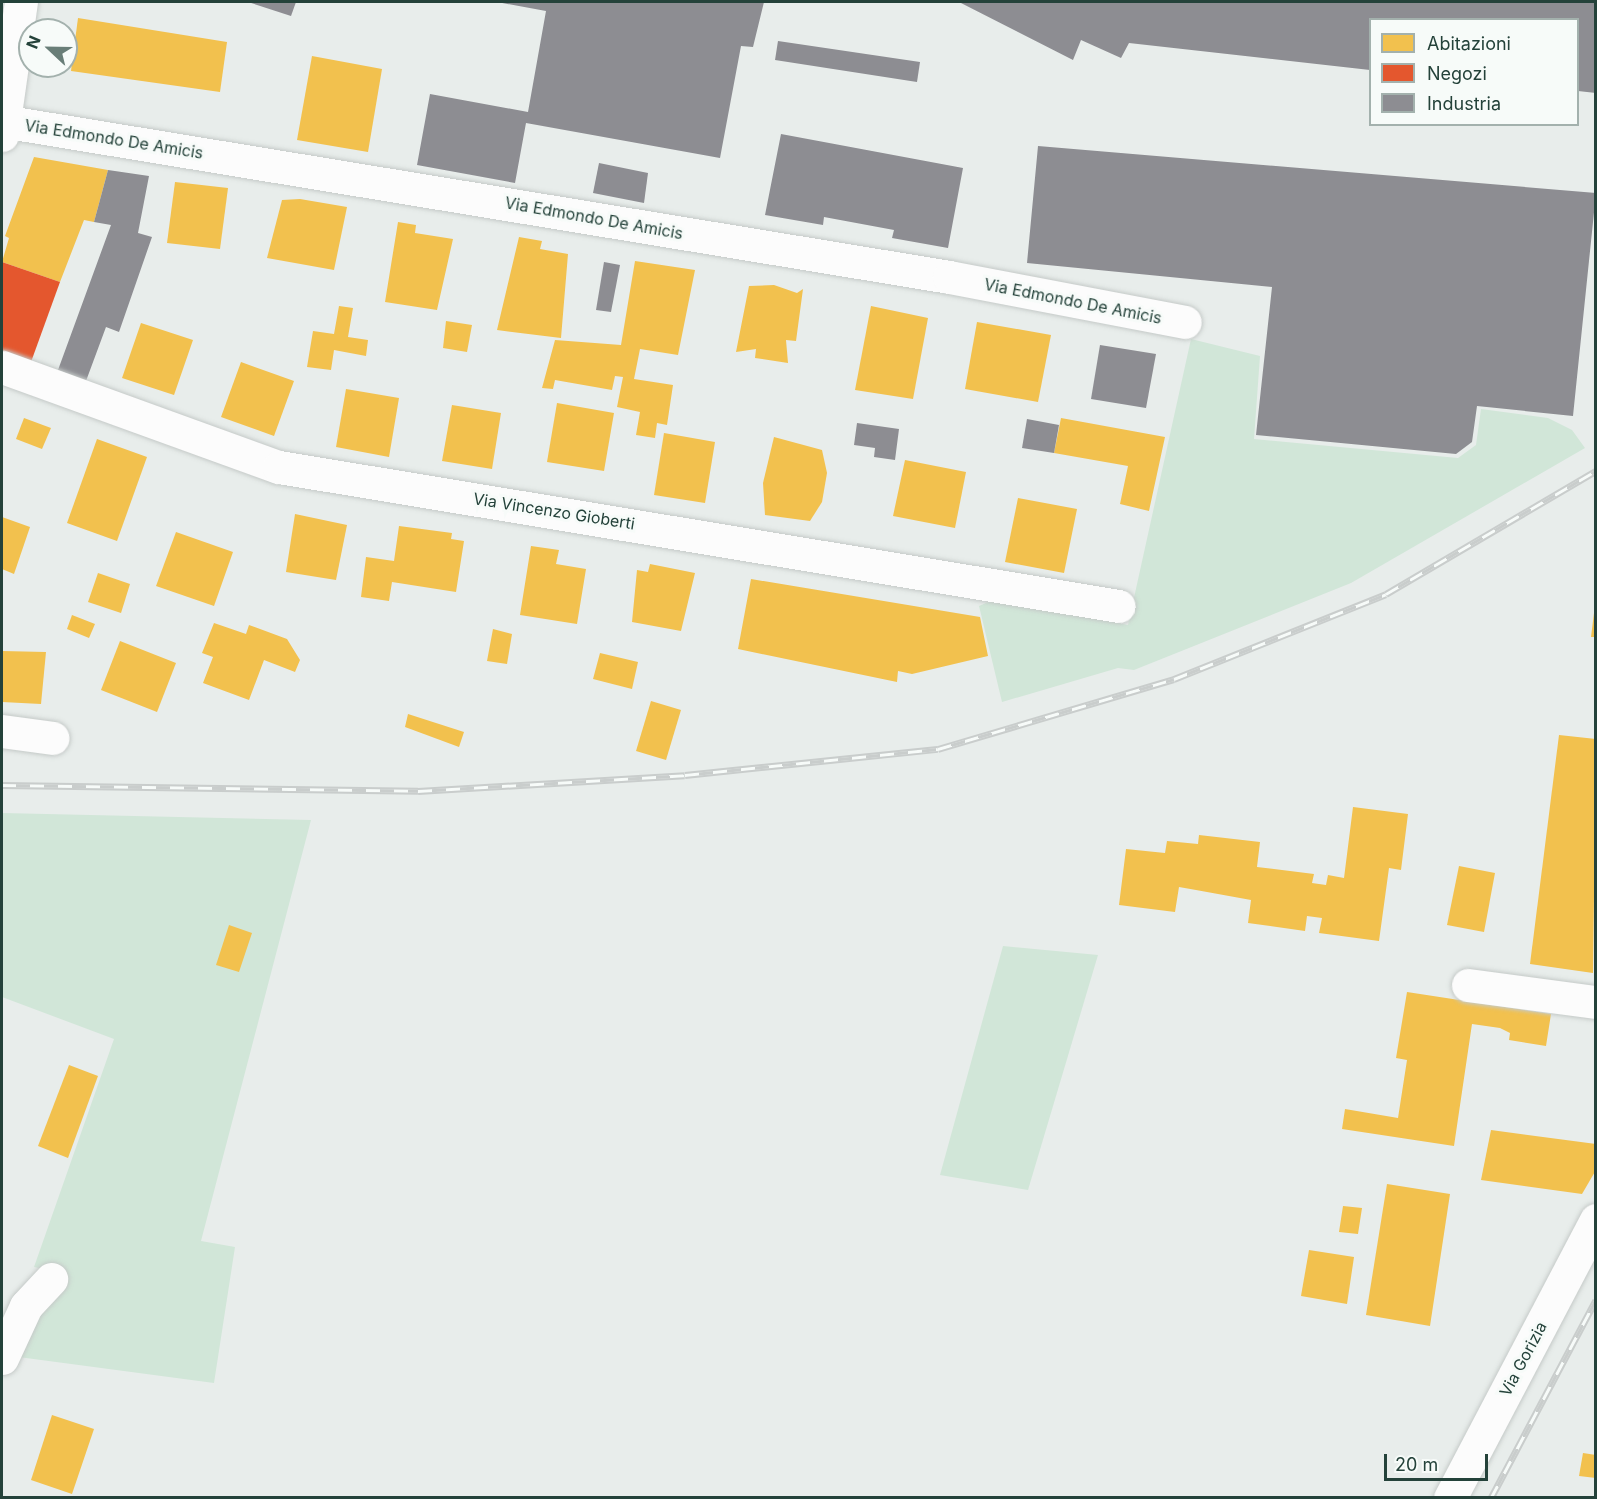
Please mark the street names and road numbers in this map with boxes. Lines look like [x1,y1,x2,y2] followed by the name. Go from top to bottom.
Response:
[23,115,205,163] street label: Via Edmondo De Amicis
[503,193,685,243] street label: Via Edmondo De Amicis
[983,274,1163,328] street label: Via Edmondo De Amicis
[472,489,636,533] street label: Via Vincenzo Gioberti
[1495,1318,1551,1400] street label: Via Gorizia

